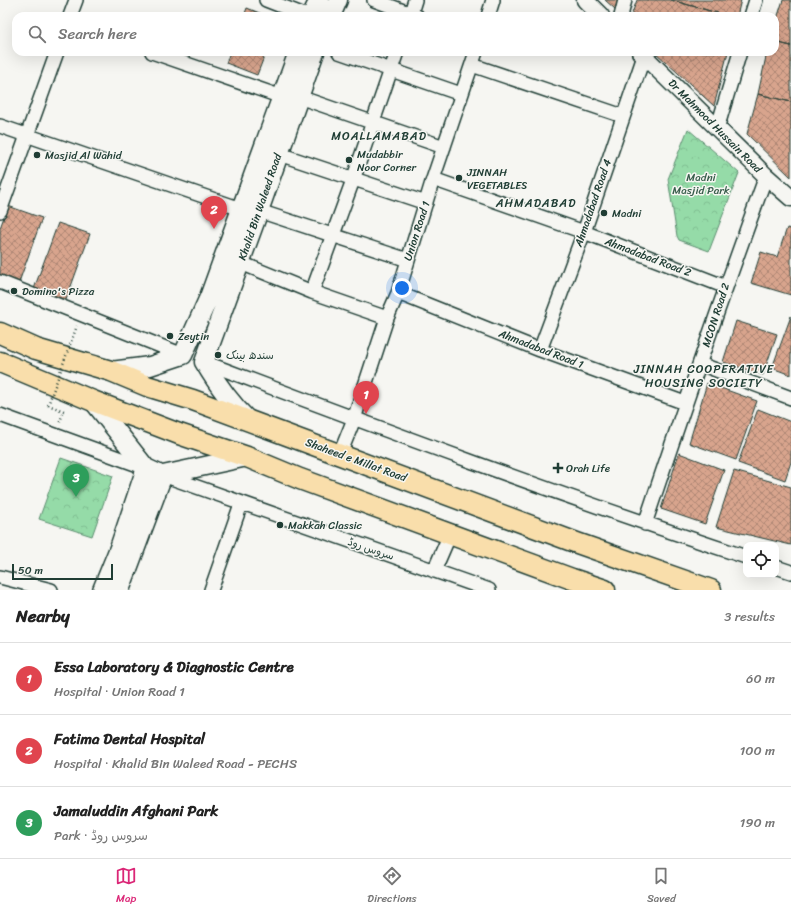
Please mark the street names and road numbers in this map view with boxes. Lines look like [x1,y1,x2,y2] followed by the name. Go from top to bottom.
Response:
[663,74,767,178] street label: Dr Mahmood Hussain Road
[233,150,288,263] street label: Khalid Bin Waleed Road
[569,156,617,250] street label: Ahmadabad Road 4
[398,198,436,263] street label: Union Road 1
[601,231,695,282] street label: Ahmadabad Road 2
[697,280,735,349] street label: MCON Road 2
[495,324,587,374] street label: Ahmadabad Road 1
[303,433,411,488] street label: Shaheed e Millat Road
[345,532,397,566] street label: سروس روڈ

